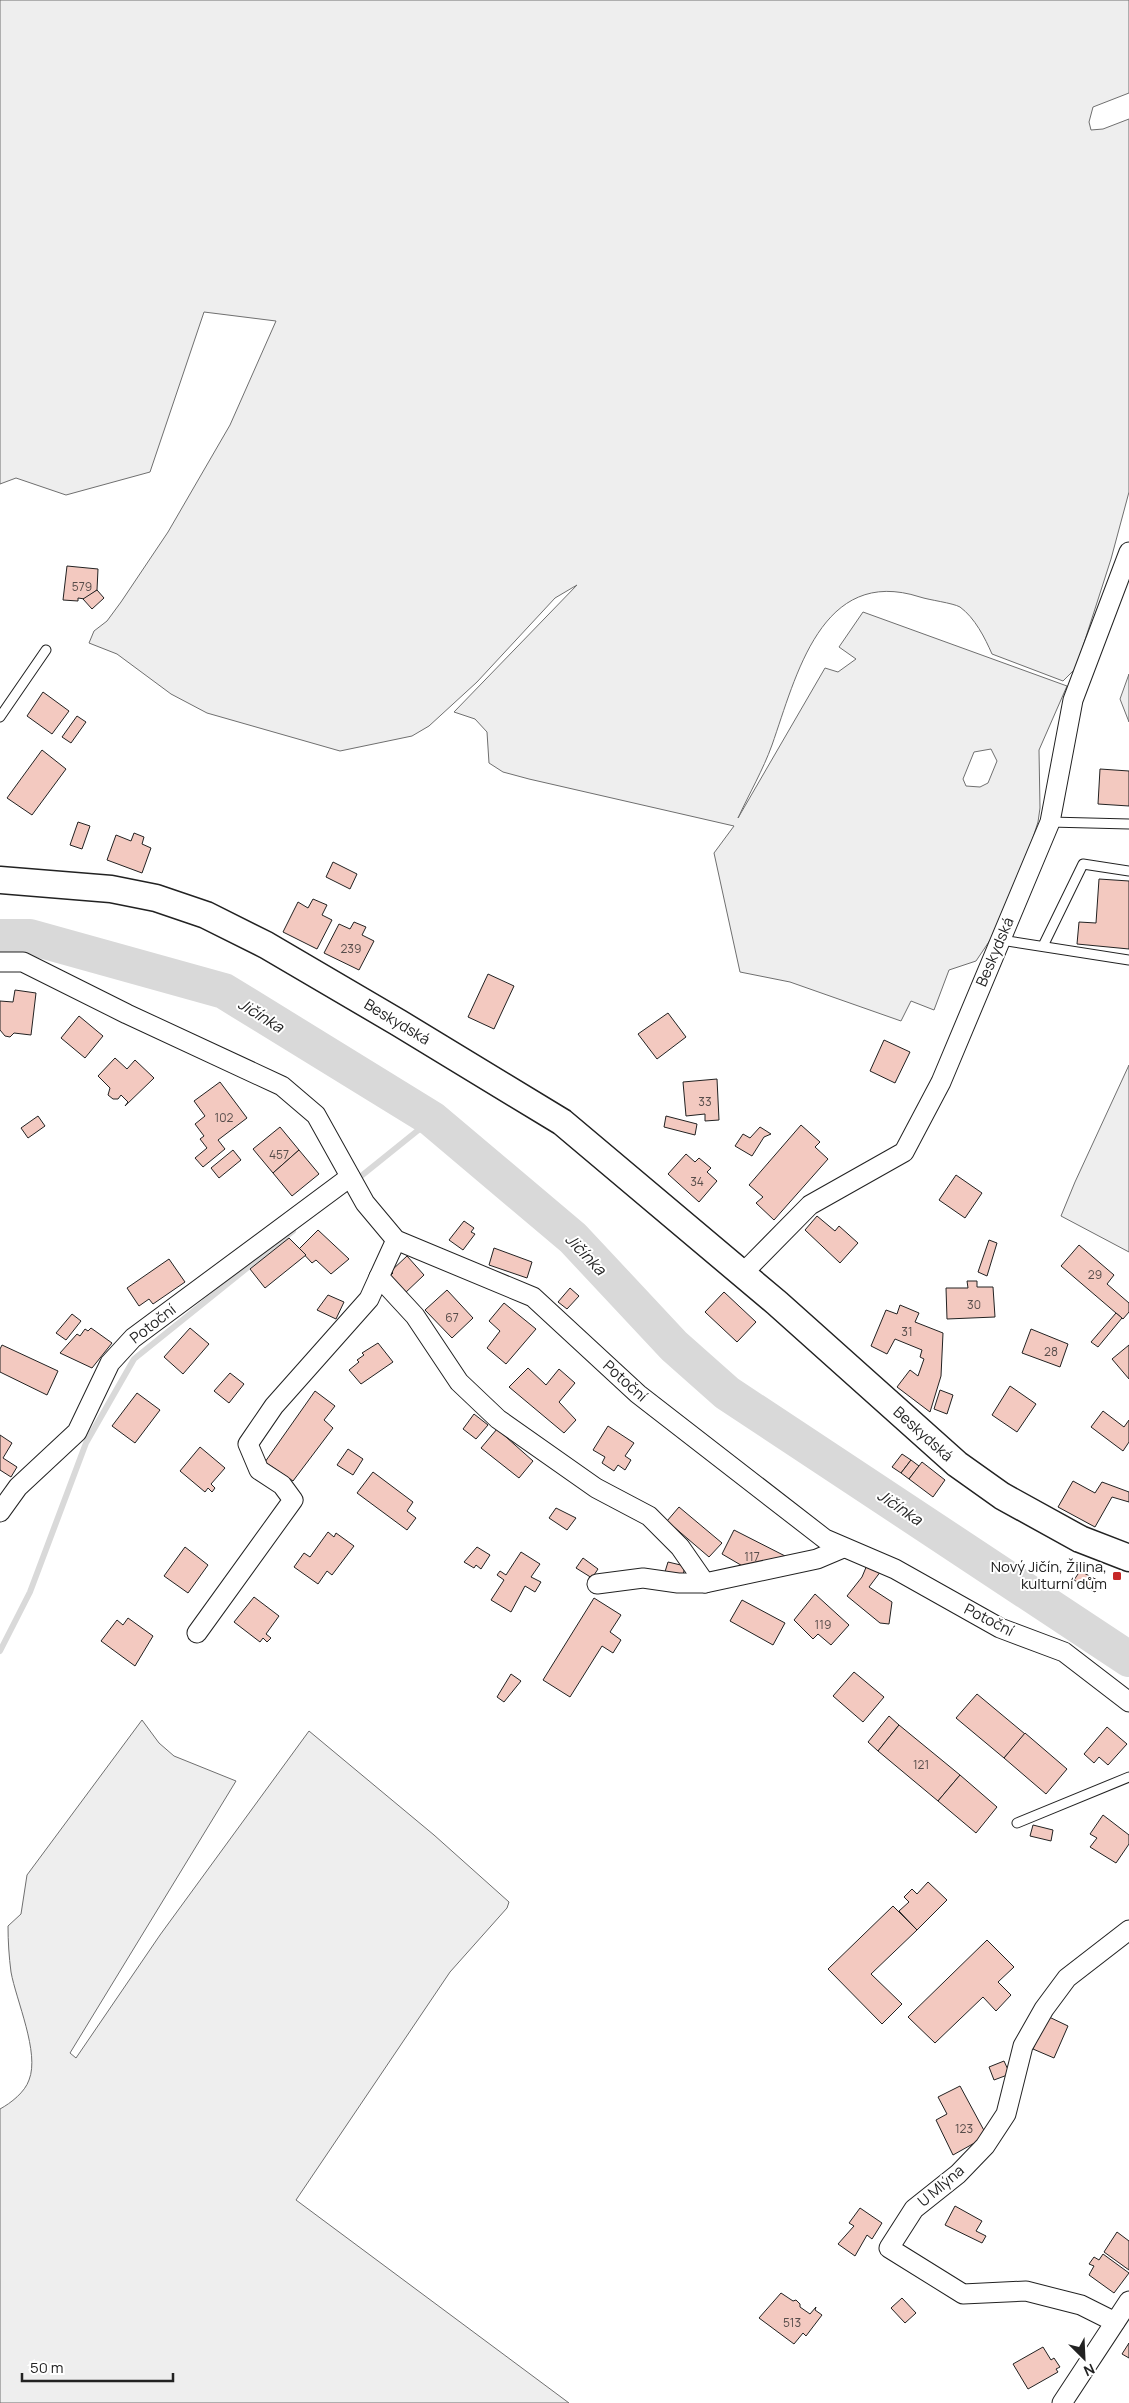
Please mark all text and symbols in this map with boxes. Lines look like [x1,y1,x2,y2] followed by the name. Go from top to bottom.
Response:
[72,578,92,595] house number: 579
[971,914,1019,990] street label: Beskydská
[341,940,361,957] house number: 239
[234,992,289,1038] water label: Jičínka
[360,994,434,1049] street label: Beskydská
[698,1093,712,1110] house number: 33
[215,1109,234,1126] house number: 102
[269,1146,289,1163] house number: 457
[690,1173,704,1190] house number: 34
[561,1228,612,1280] water label: Jičínka
[1088,1266,1102,1283] house number: 29
[967,1296,981,1313] house number: 30
[125,1299,180,1348] street label: Potoční
[445,1309,459,1326] house number: 67
[901,1323,913,1340] house number: 31
[1044,1343,1058,1360] house number: 28
[599,1355,652,1407] street label: Potoční
[889,1401,958,1466] street label: Beskydská
[873,1484,928,1531] water label: Jičínka
[744,1548,760,1565] house number: 117
[991,1556,1107,1594] place label: Nový Jičín, Žilina, kulturní dům
[1111,1570,1123,1582] marker: Nový Jičín, Žilina, kulturní dům
[961,1598,1018,1641] street label: Potoční
[815,1616,831,1633] house number: 119
[913,1756,929,1773] house number: 121
[955,2120,973,2137] house number: 123
[913,2160,968,2211] street label: U Mlýna
[783,2314,801,2331] house number: 513
[1059,2333,1109,2383] north arrow
[22,2350,174,2382] scale bar
[30,2357,64,2378] text: 50 m
[1081,2360,1098,2381] text: N

